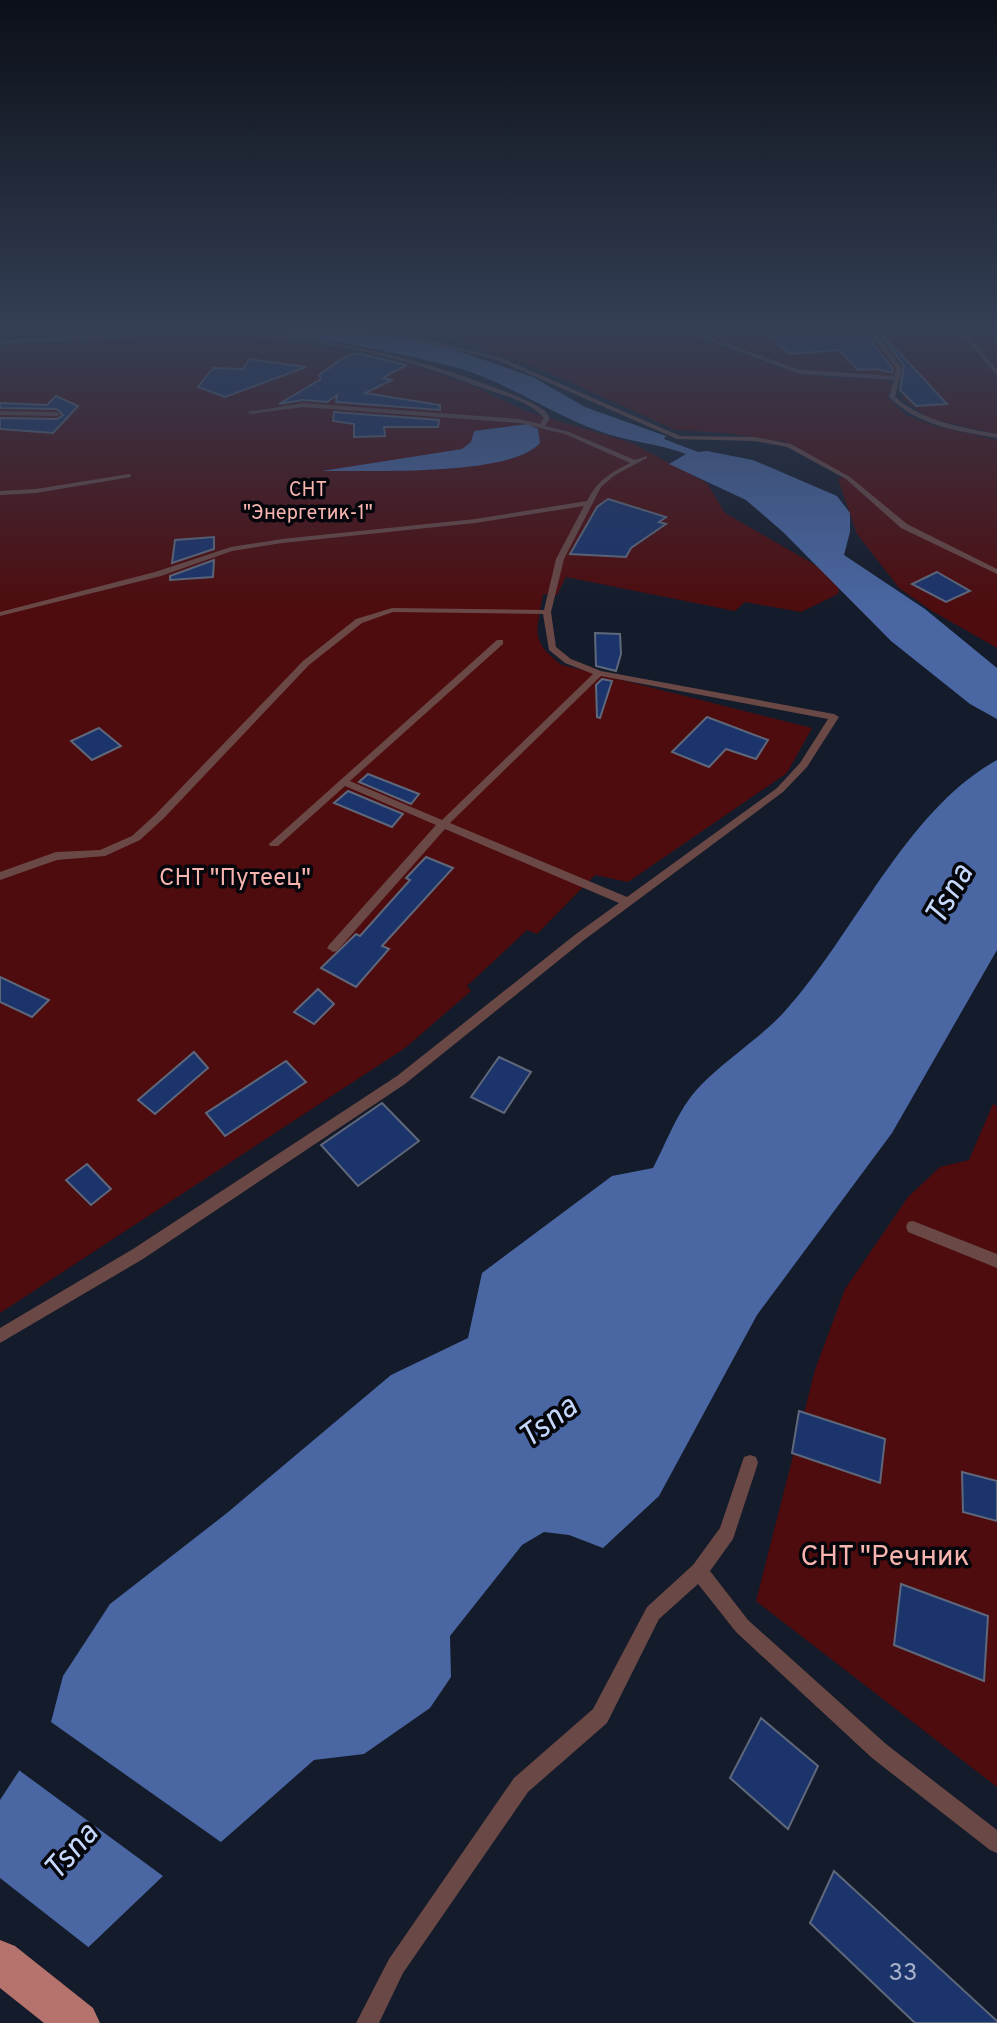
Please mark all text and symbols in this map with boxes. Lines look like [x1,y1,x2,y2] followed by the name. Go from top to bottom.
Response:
[243,478,373,527] park label: СНТ "Энергетик-1"
[917,857,984,933] water label: Tsna
[159,864,311,894] park label: СНТ "Путеец"
[511,1388,587,1459] water label: Tsna
[801,1540,969,1576] park label: СНТ "Речник
[36,1815,109,1890] water label: Tsna
[889,1959,917,1989] house number: 33

